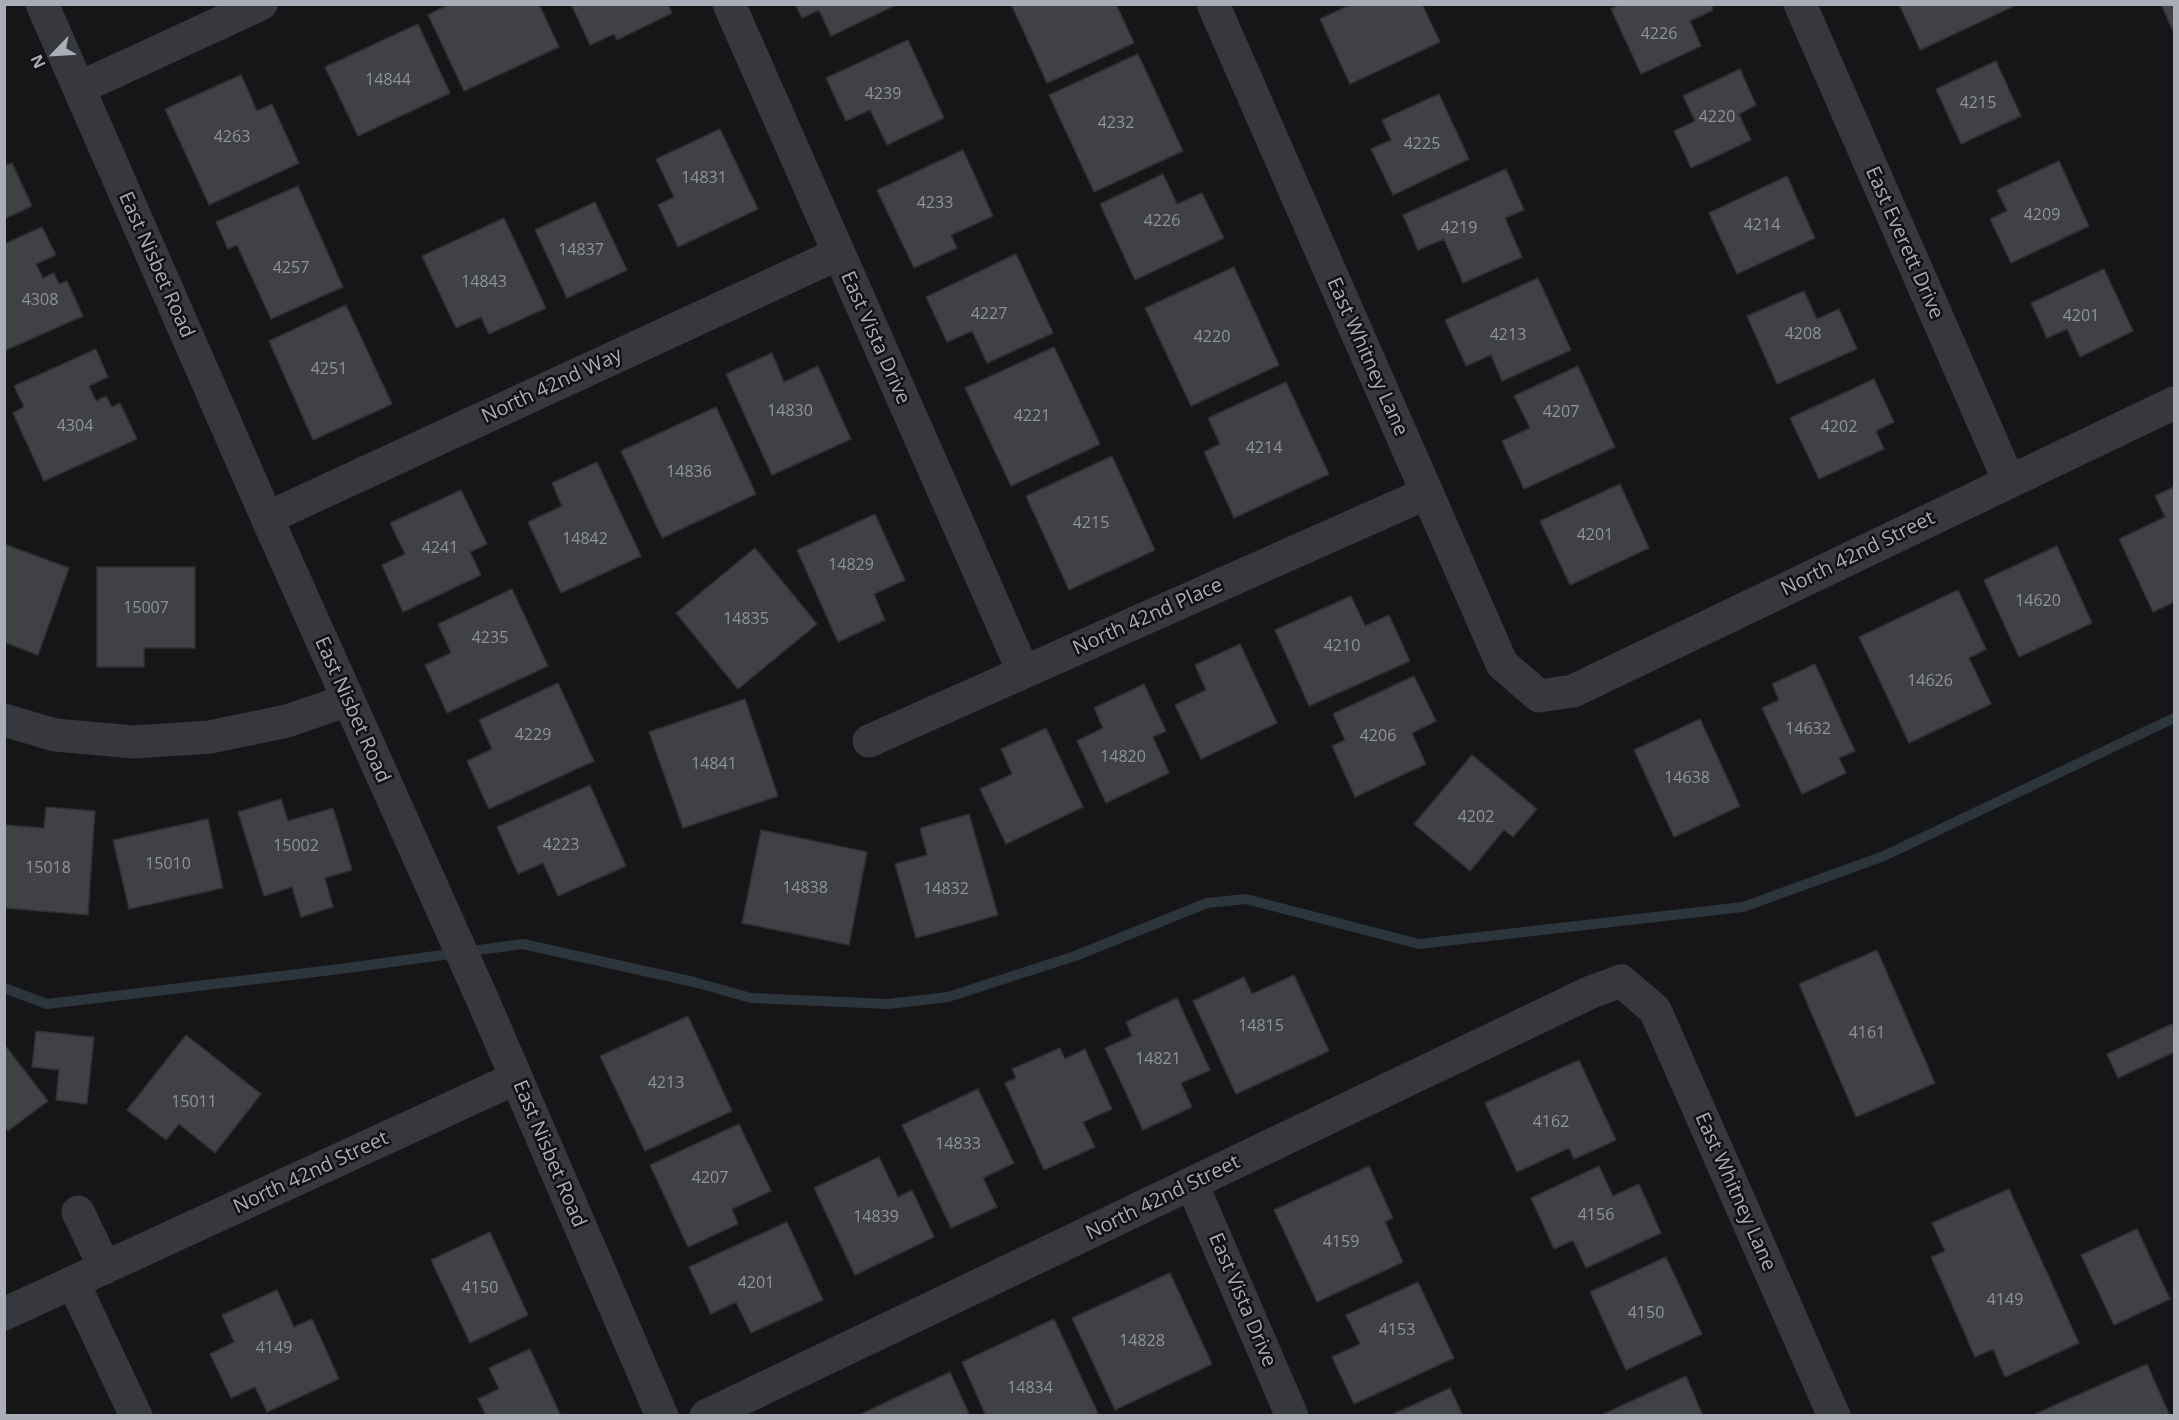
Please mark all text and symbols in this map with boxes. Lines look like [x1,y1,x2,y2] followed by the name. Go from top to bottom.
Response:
[24,24,84,84] north arrow
[1641,24,1677,44] house number: 4226
[25,51,50,72] text: N
[365,70,411,90] house number: 14844
[865,84,901,104] house number: 4239
[1960,93,1996,113] house number: 4215
[1699,107,1735,127] house number: 4220
[1098,113,1134,133] house number: 4232
[214,127,250,147] house number: 4263
[1404,134,1440,154] house number: 4225
[1860,163,1948,323] street label: East Everett Drive
[681,168,727,188] house number: 14831
[113,188,199,342] street label: East Nisbet Road
[917,193,953,213] house number: 4233
[2024,205,2060,225] house number: 4209
[1144,211,1180,231] house number: 4226
[1744,215,1780,235] house number: 4214
[1441,218,1477,238] house number: 4219
[558,240,604,260] house number: 14837
[273,258,309,278] house number: 4257
[835,268,915,408] street label: East Vista Drive
[461,272,507,292] house number: 14843
[1321,274,1413,440] street label: East Whitney Lane
[22,290,58,310] house number: 4308
[971,304,1007,324] house number: 4227
[2063,306,2099,326] house number: 4201
[1785,324,1821,344] house number: 4208
[1490,325,1526,345] house number: 4213
[1194,327,1230,347] house number: 4220
[478,343,626,429] street label: North 42nd Way
[311,359,347,379] house number: 4251
[767,401,813,421] house number: 14830
[1543,402,1579,422] house number: 4207
[1014,406,1050,426] house number: 4221
[57,416,93,436] house number: 4304
[1821,417,1857,437] house number: 4202
[1246,438,1282,458] house number: 4214
[666,462,712,482] house number: 14836
[1777,506,1939,602] street label: North 42nd Street
[1073,513,1109,533] house number: 4215
[1577,525,1613,545] house number: 4201
[562,529,608,549] house number: 14842
[422,538,458,558] house number: 4241
[828,555,874,575] house number: 14829
[1069,573,1227,661] street label: North 42nd Place
[2015,591,2061,611] house number: 14620
[123,598,169,618] house number: 15007
[723,609,769,629] house number: 14835
[472,628,508,648] house number: 4235
[309,633,395,787] street label: East Nisbet Road
[1324,636,1360,656] house number: 4210
[1907,671,1953,691] house number: 14626
[1785,719,1831,739] house number: 14632
[515,725,551,745] house number: 4229
[1360,726,1396,746] house number: 4206
[1100,747,1146,767] house number: 14820
[691,754,737,774] house number: 14841
[1664,768,1710,788] house number: 14638
[1458,807,1494,827] house number: 4202
[543,835,579,855] house number: 4223
[273,836,319,856] house number: 15002
[145,854,191,874] house number: 15010
[25,858,71,878] house number: 15018
[782,878,828,898] house number: 14838
[923,879,969,899] house number: 14832
[1238,1016,1284,1036] house number: 14815
[1849,1023,1885,1043] house number: 4161
[1135,1049,1181,1069] house number: 14821
[648,1073,684,1093] house number: 4213
[507,1077,591,1231] street label: East Nisbet Road
[171,1092,217,1112] house number: 15011
[1689,1109,1781,1275] street label: East Whitney Lane
[1533,1112,1569,1132] house number: 4162
[230,1127,392,1219] street label: North 42nd Street
[935,1134,981,1154] house number: 14833
[1082,1150,1244,1246] street label: North 42nd Street
[692,1168,728,1188] house number: 4207
[1578,1205,1614,1225] house number: 4156
[853,1207,899,1227] house number: 14839
[1203,1230,1281,1370] street label: East Vista Drive
[1323,1232,1359,1252] house number: 4159
[738,1273,774,1293] house number: 4201
[462,1278,498,1298] house number: 4150
[1987,1290,2023,1310] house number: 4149
[1628,1303,1664,1323] house number: 4150
[1379,1320,1415,1340] house number: 4153
[1119,1331,1165,1351] house number: 14828
[256,1338,292,1358] house number: 4149
[1007,1378,1053,1398] house number: 14834

